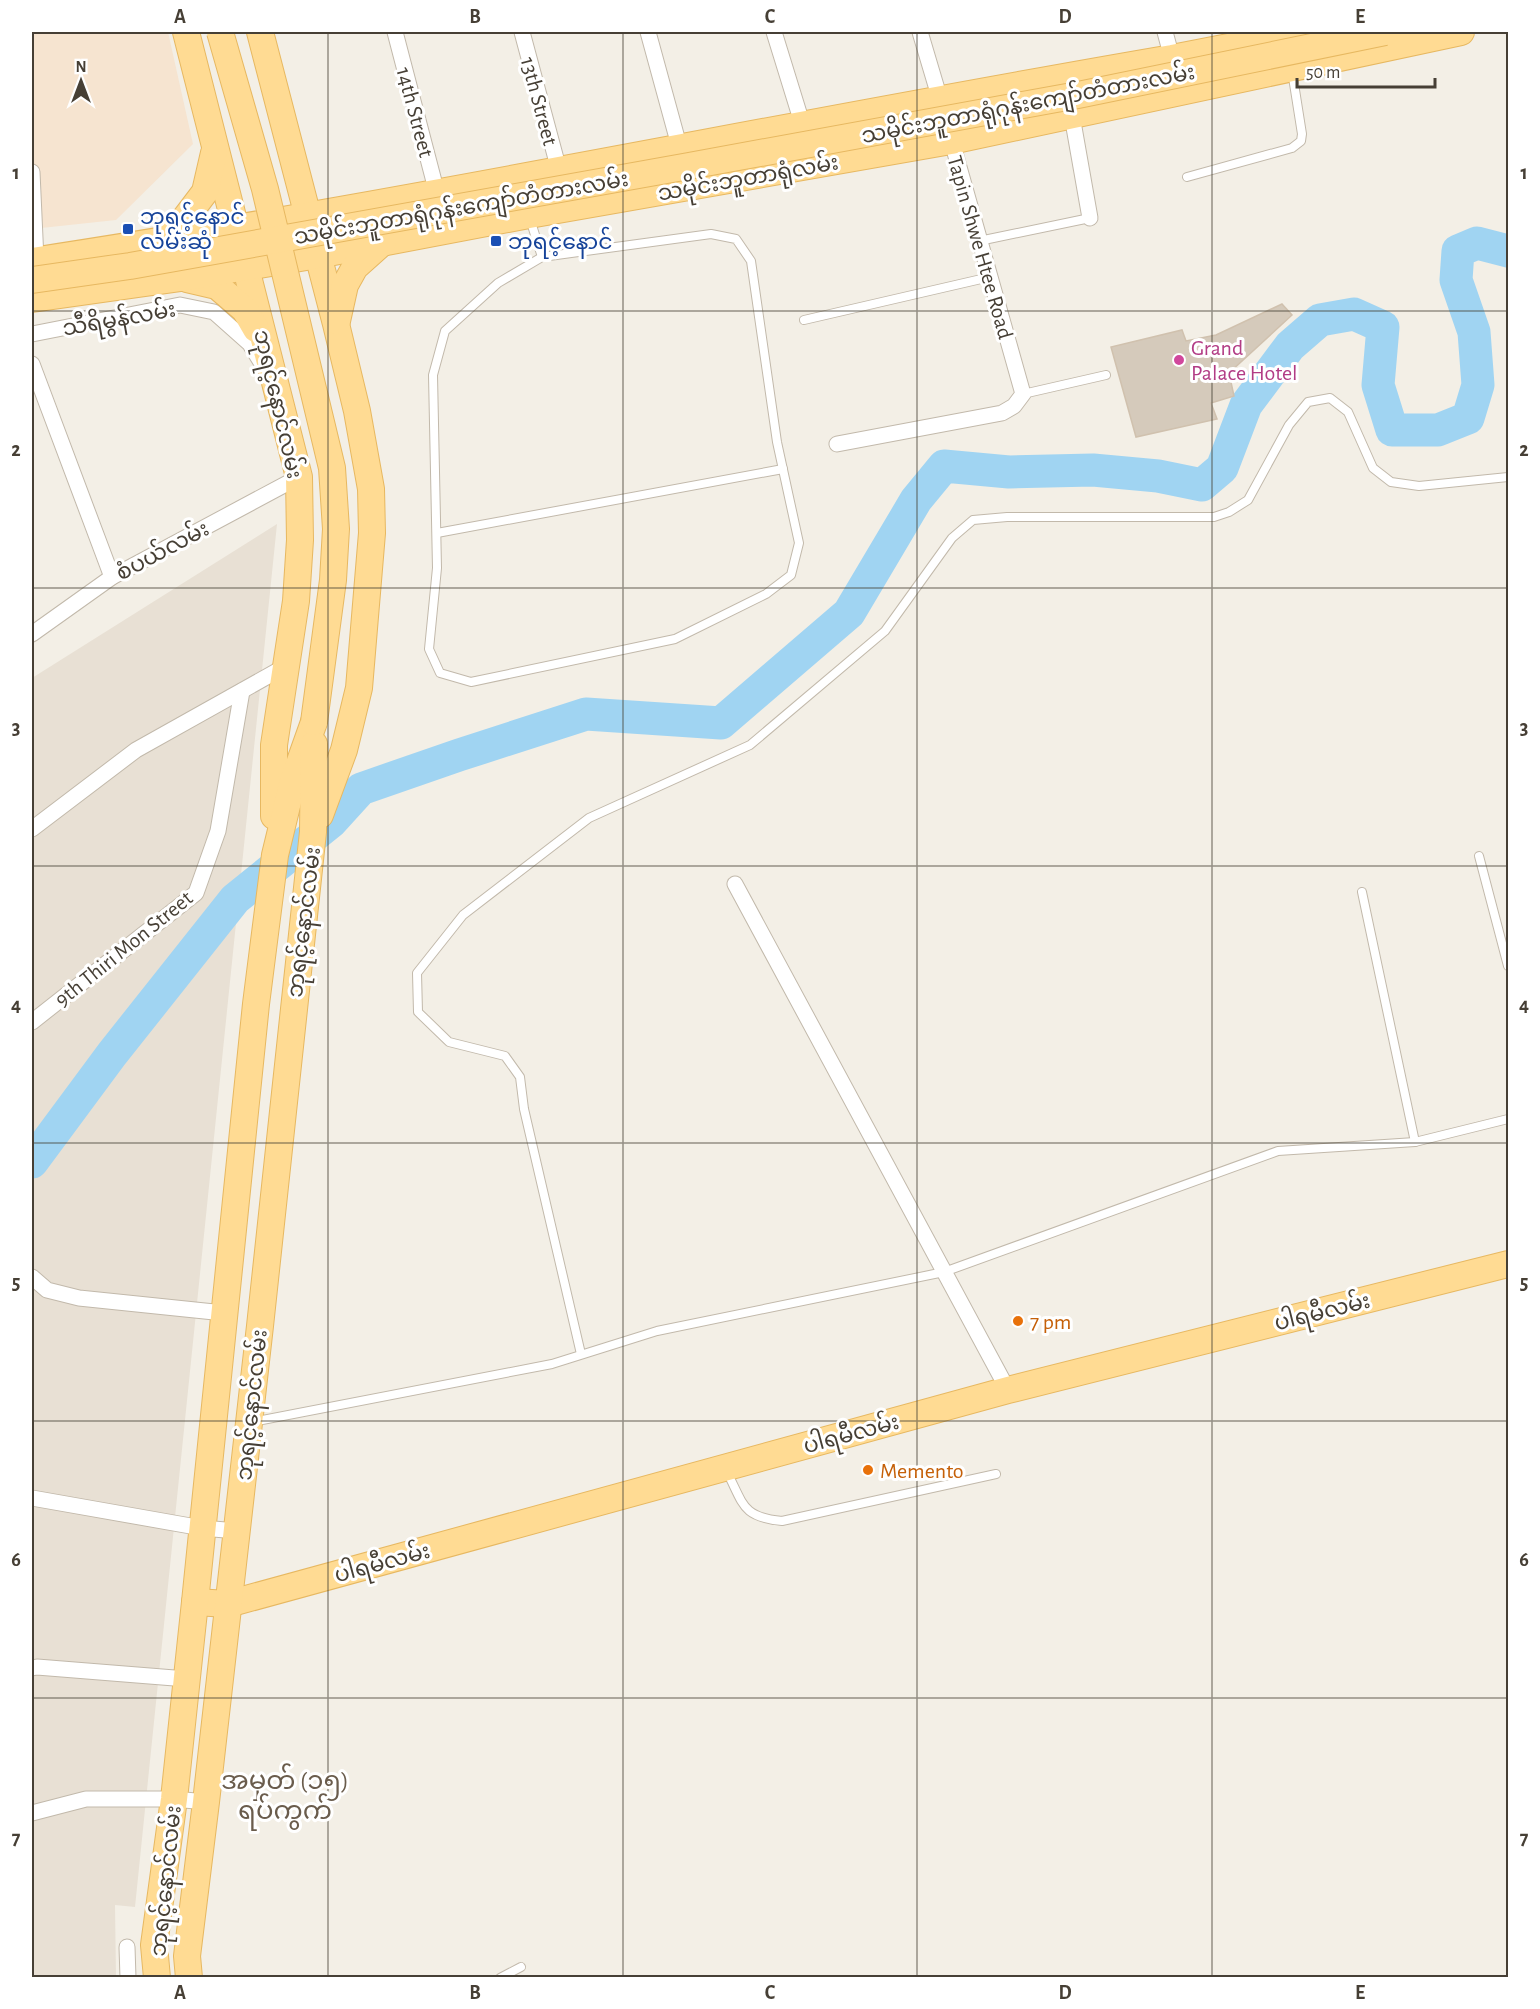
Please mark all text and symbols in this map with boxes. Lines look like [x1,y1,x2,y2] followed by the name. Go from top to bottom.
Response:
[174,7,186,27] text: A
[469,7,481,27] text: B
[765,7,776,27] text: C
[1058,7,1072,27] text: D
[1355,7,1365,27] text: E
[51,51,111,111] north arrow
[1297,51,1435,89] scale bar
[517,55,561,148] street label: 13th Street
[859,56,1198,154] street label: သမိုင်းဘူတာရုံဂုန်းကျော်တံတားလမ်း
[75,59,87,75] text: N
[1306,64,1340,82] text: 50 m
[392,65,438,160] street label: 14th Street
[655,146,841,211] street label: သမိုင်းဘူတာရုံလမ်း
[943,153,1017,341] street label: Tapin Shwe Htee Road
[12,163,20,183] text: 1
[291,163,631,255] street label: သမိုင်းဘူတာရုံဂုန်းကျော်တံတားလမ်း
[1520,163,1528,183] text: 1
[140,201,245,259] place label: ဘုရင့်နောင် လမ်းဆုံ
[121,222,135,236] marker: ဘုရင့်နောင် လမ်းဆုံ
[508,226,613,259] place label: ဘုရင့်နောင်
[489,234,503,248] marker: ဘုရင့်နောင်
[60,293,179,346] street label: သီရိမွန်လမ်း
[244,327,311,482] street label: ဘုရင့်နောင်လမ်း
[1191,337,1298,384] place label: Grand Palace Hotel
[1172,353,1186,367] marker: Grand Palace Hotel
[11,440,21,460] text: 2
[1519,440,1529,460] text: 2
[110,513,213,584] street label: စံပယ်လမ်း
[12,718,20,738] text: 3
[1520,718,1528,738] text: 3
[279,845,330,1000] street label: ဘုရင့်နောင်လမ်း
[51,887,197,1011] street label: 9th Thiri Mon Street
[11,995,21,1015] text: 4
[1519,995,1529,1015] text: 4
[12,1273,20,1293] text: 5
[1520,1273,1528,1293] text: 5
[1271,1285,1374,1340] street label: ပါရမီလမ်း
[1030,1311,1071,1333] place label: 7 pm
[1011,1314,1025,1328] marker: 7 pm
[228,1328,277,1482] street label: ဘုရင့်နောင်လမ်း
[800,1406,903,1463] street label: ပါရမီလမ်း
[880,1460,964,1482] place label: Memento
[861,1463,875,1477] marker: Memento
[331,1535,434,1592] street label: ပါရမီလမ်း
[11,1550,21,1570] text: 6
[1519,1550,1529,1570] text: 6
[221,1763,349,1831] district label: အမှတ် (၁၅) ရပ်ကွက်
[142,1804,191,1958] street label: ဘုရင့်နောင်လမ်း
[12,1828,21,1848] text: 7
[1520,1828,1529,1848] text: 7
[174,1983,186,2003] text: A
[469,1983,481,2003] text: B
[765,1983,776,2003] text: C
[1058,1983,1072,2003] text: D
[1355,1983,1365,2003] text: E

